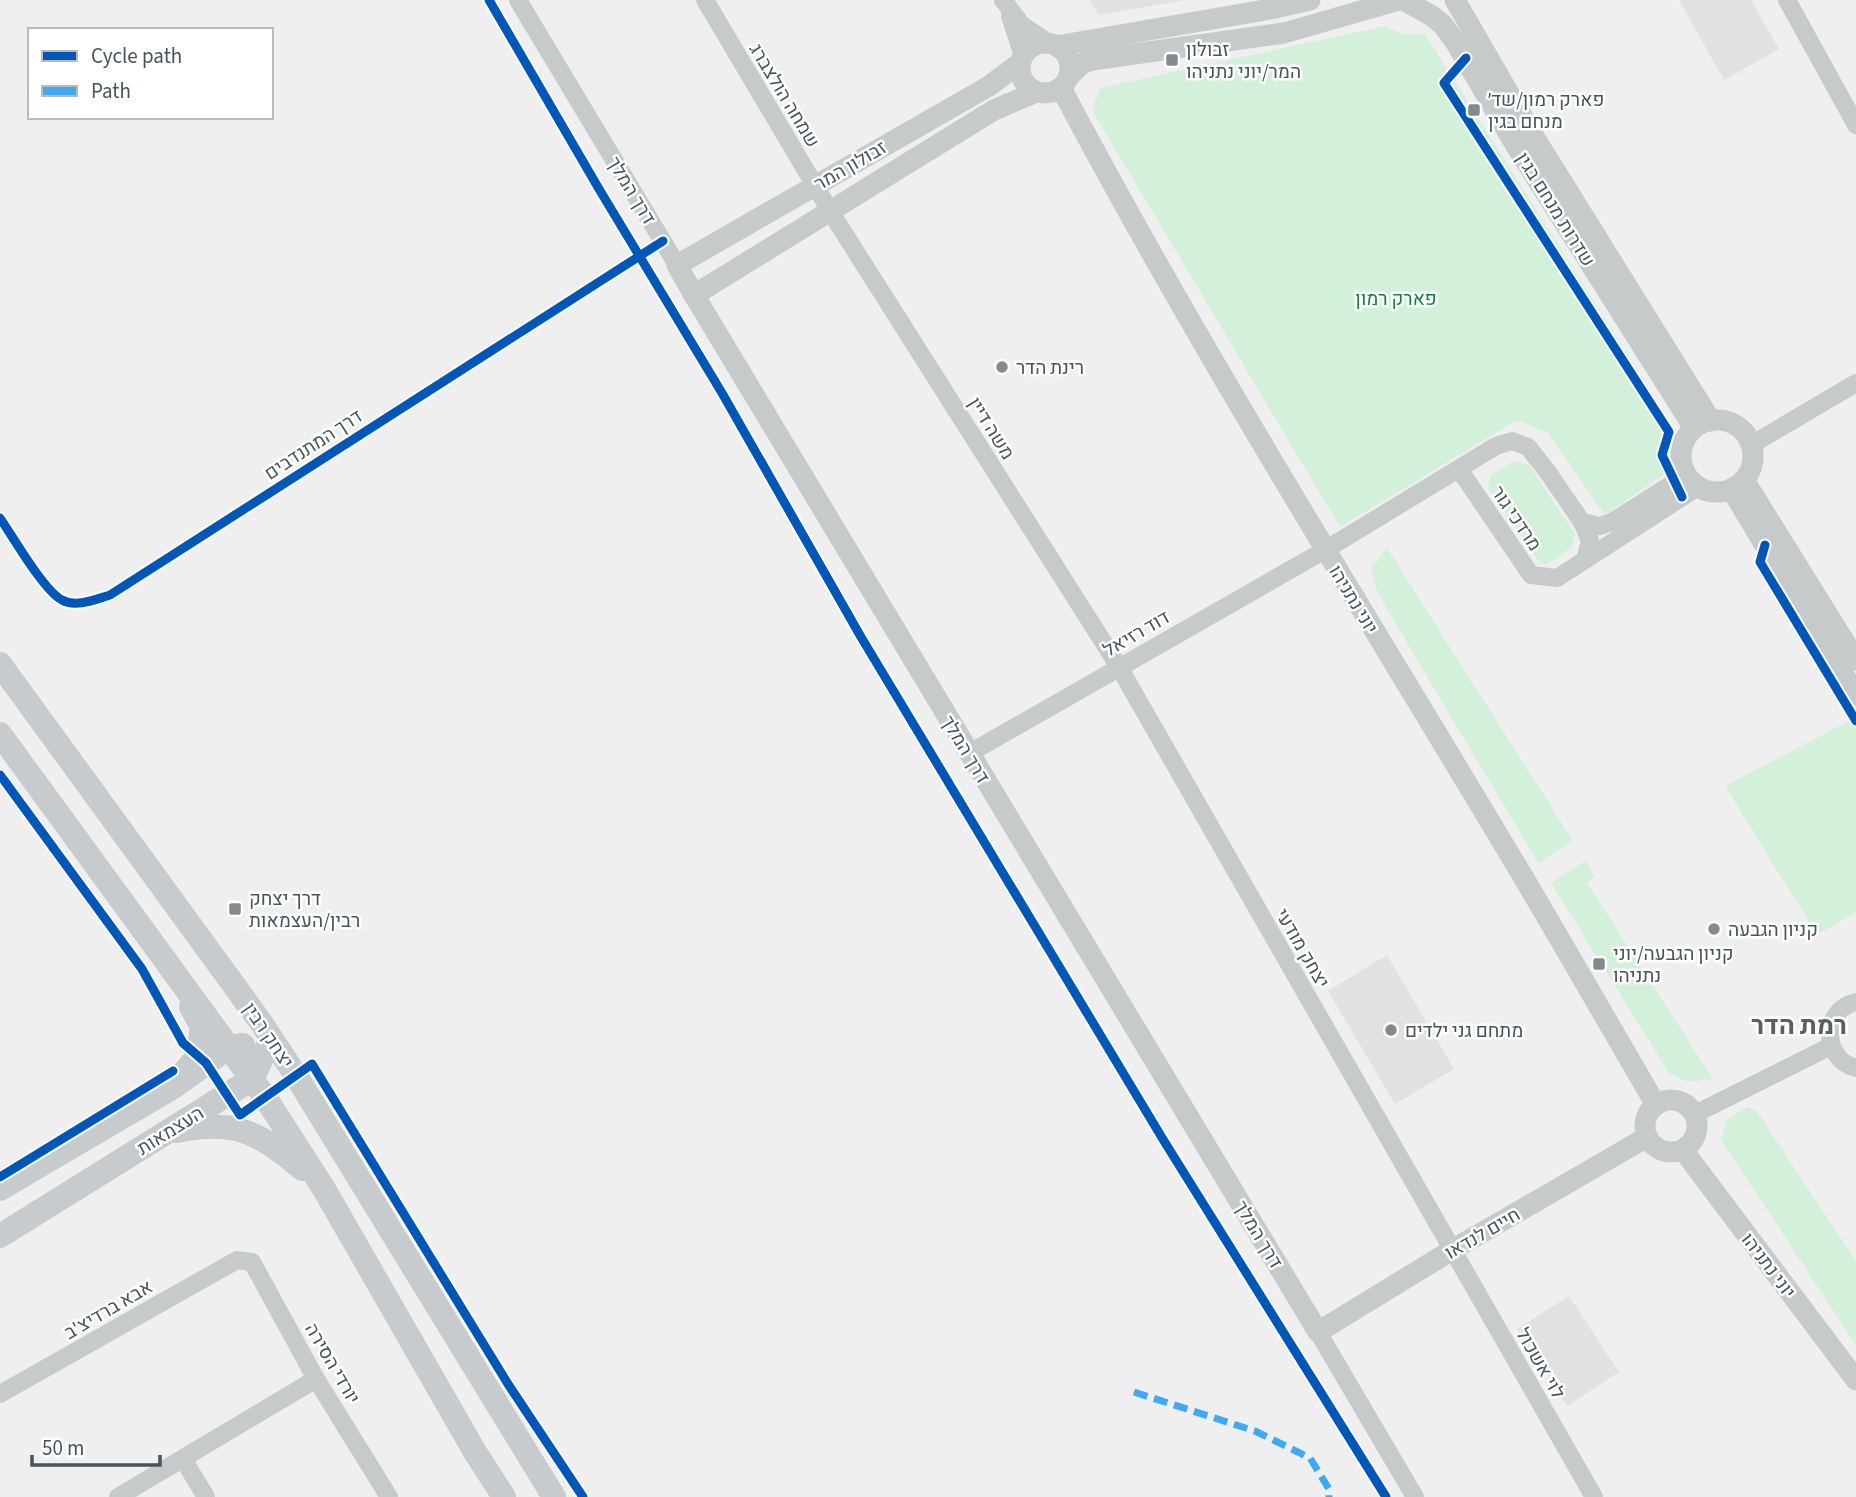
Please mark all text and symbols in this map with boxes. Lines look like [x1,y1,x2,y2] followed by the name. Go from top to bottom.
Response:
[28,28,273,119] legend
[1186,37,1301,86] place label: זבולון המר/יוני נתניהו
[742,39,825,153] street label: שמחה הולצברג
[91,41,182,71] text: Cycle path
[1164,52,1180,68] marker: זבולון המר/יוני נתניהו
[91,76,131,106] text: Path
[1488,87,1604,136] place label: פארק רמון/שד׳ מנחם בגין
[1466,102,1482,118] marker: פארק רמון/שד׳ מנחם בגין
[810,135,892,198] street label: זבולון המר
[1509,147,1601,272] street label: שדרות מנחם בגין
[600,152,662,230] street label: דרך המלך
[1355,286,1437,313] park label: פארק רמון
[1016,355,1084,382] place label: רינת הדר
[994,359,1010,375] marker: רינת הדר
[961,392,1020,465] street label: משה דיין
[259,403,368,487] street label: דרך המתנדבים
[1484,481,1547,557] street label: מרדכי גור
[1322,560,1384,639] street label: יוני נתניהו
[1098,604,1175,664] street label: דוד רזיאל
[934,711,996,789] street label: דרך המלך
[249,886,360,935] place label: דרך יצחק רבין/העצמאות
[227,901,243,917] marker: דרך יצחק רבין/העצמאות
[1268,904,1335,993] street label: יצחק מודעי
[1728,917,1818,944] place label: קניון הגבעה
[1706,921,1722,937] marker: קניון הגבעה
[1613,941,1734,990] place label: קניון הגבעה/יוני נתניהו
[1591,956,1607,972] marker: קניון הגבעה/יוני נתניהו
[236,998,300,1074] street label: יצחק רבין
[1751,1007,1847,1044] district label: רמת הדר
[1405,1018,1523,1045] place label: מתחם גני ילדים
[1383,1022,1399,1038] marker: מתחם גני ילדים
[132,1100,209,1162] street label: העצמאות
[1227,1196,1289,1274] street label: דרך המלך
[1440,1202,1526,1267] street label: חיים לנדאו
[1734,1227,1801,1304] street label: יוני נתניהו
[59,1274,158,1347] street label: אבא ברדיצ'ב
[298,1318,366,1409] street label: יורדי הסירה
[1509,1323,1571,1404] street label: לוי אשכול
[32,1424,159,1468] scale bar
[42,1433,84,1463] text: 50 m

